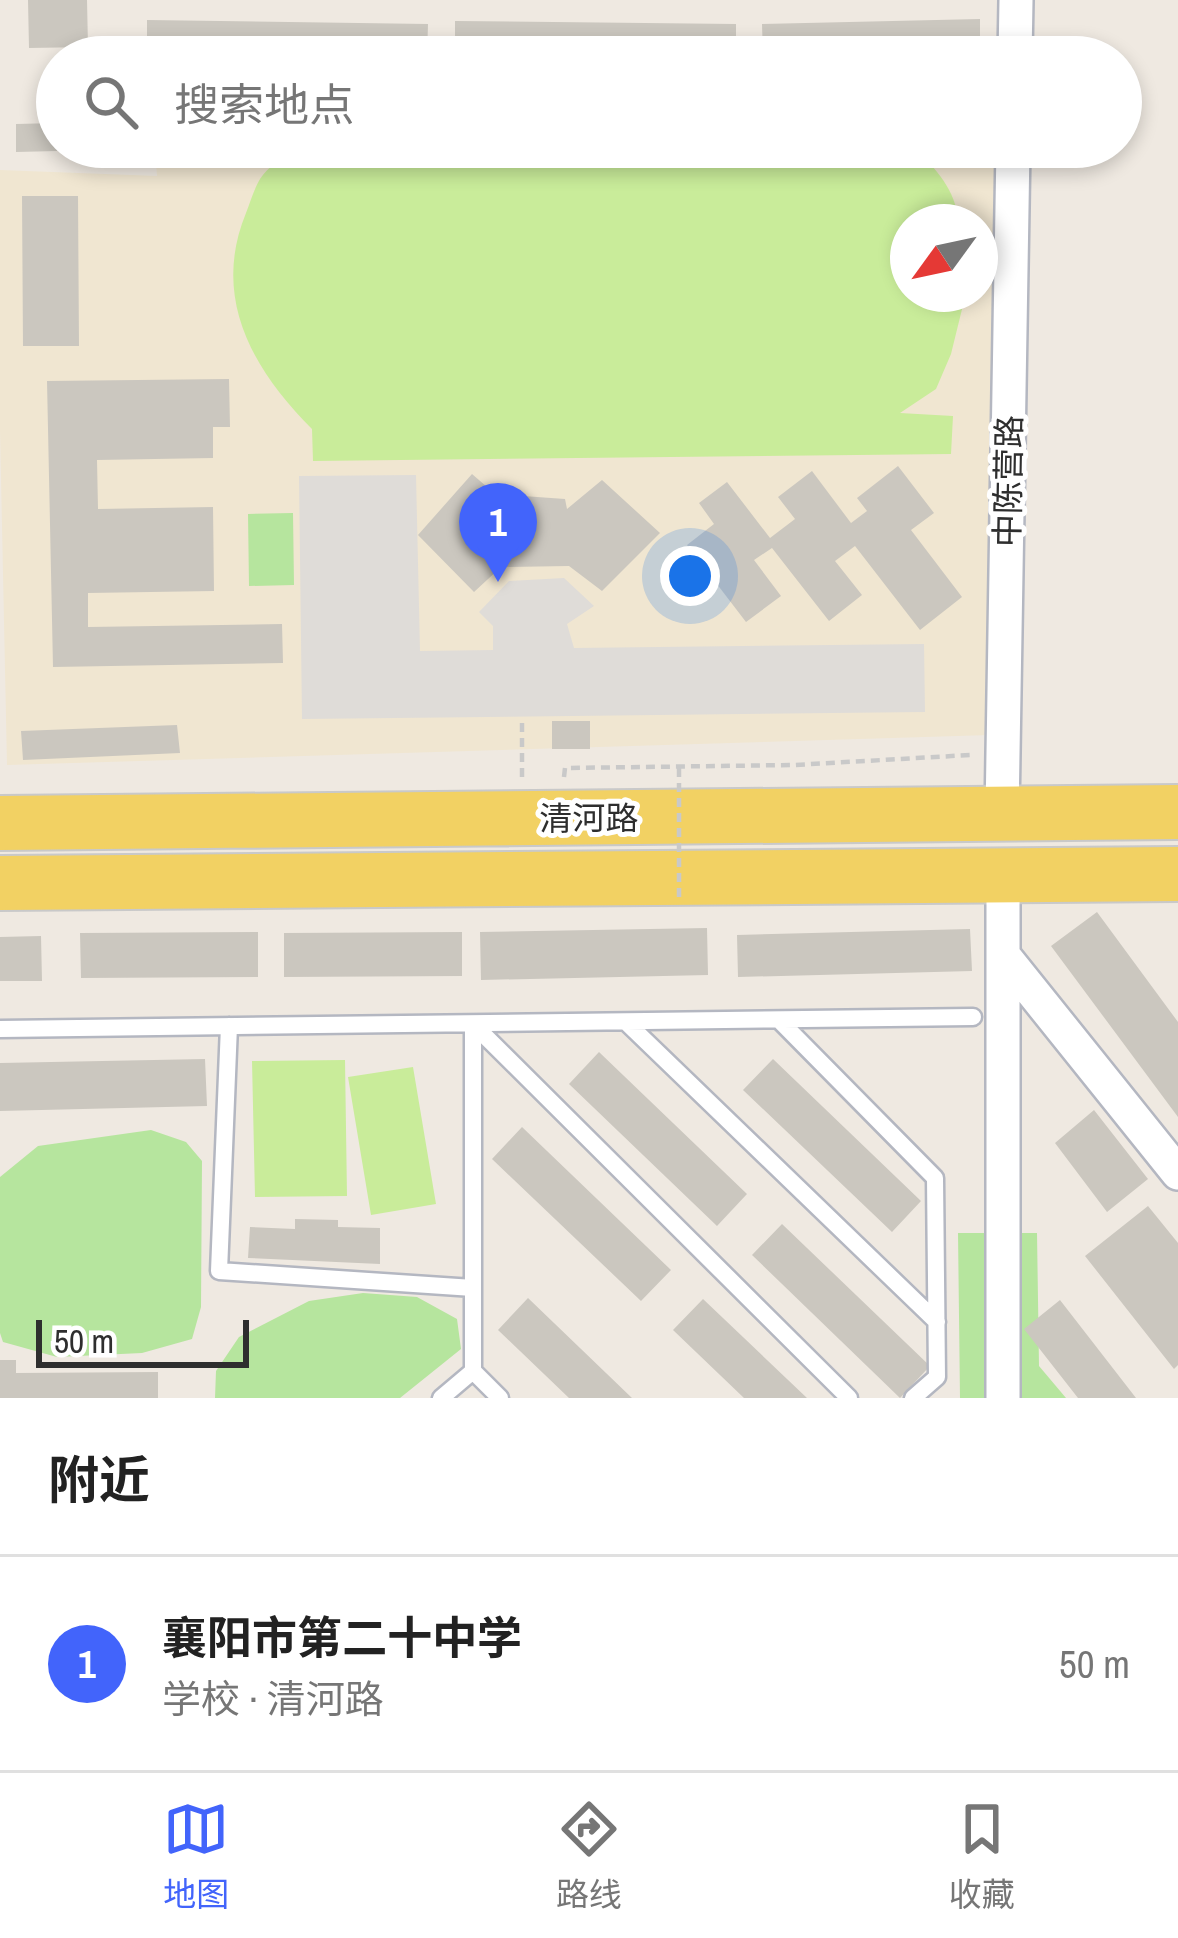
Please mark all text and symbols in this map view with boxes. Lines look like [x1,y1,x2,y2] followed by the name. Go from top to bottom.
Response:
[36,36,1142,168] search box
[78,69,144,135] icon: search
[174,74,354,135] text: 搜索地点
[890,204,998,312] north arrow
[985,415,1031,547] street label: 中陈营路
[459,483,537,582] pin: 1
[660,546,720,606] your location
[540,796,639,840] street label: 清河路
[36,1314,249,1367] scale bar
[54,1319,114,1363] text: 50 m
[48,1445,150,1514] text: 附近
[162,1607,522,1668] text: 襄阳市第二十中学
[78,1638,96,1690] text: 1
[1059,1638,1130,1690] text: 50 m
[162,1673,384,1725] text: 学校 · 清河路
[163,1796,229,1916] tab: 地图
[556,1796,622,1916] tab: 路线
[949,1796,1015,1916] tab: 收藏

